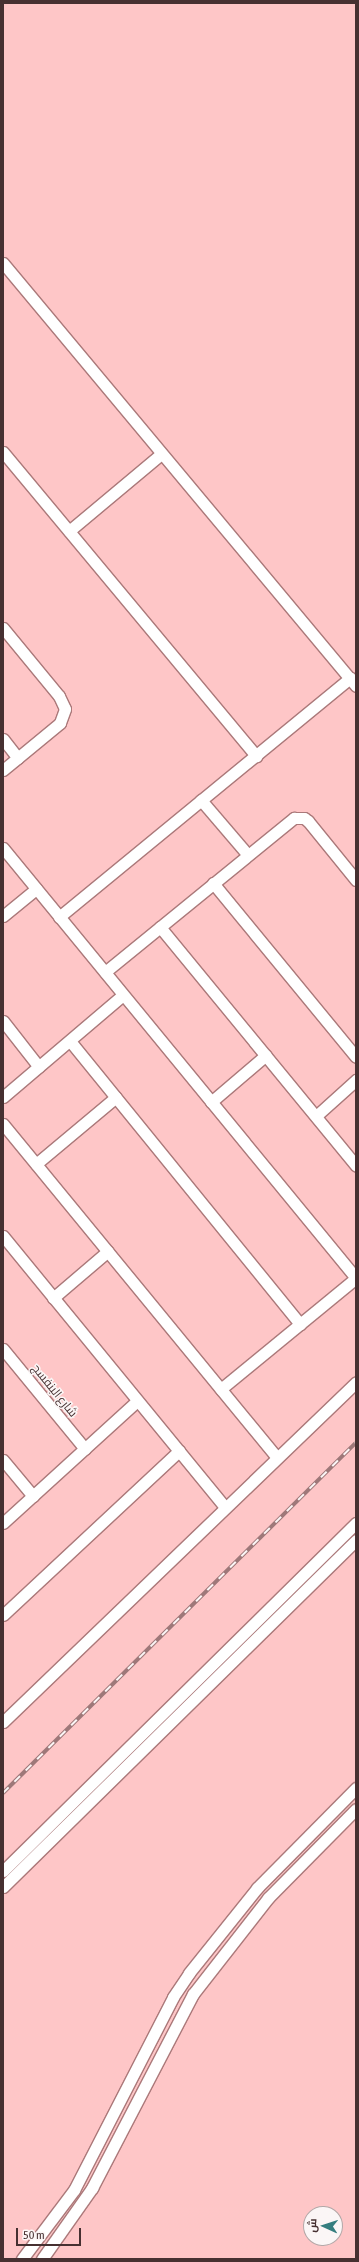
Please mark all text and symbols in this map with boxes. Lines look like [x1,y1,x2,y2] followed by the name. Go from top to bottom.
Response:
[28,1362,80,1420] street label: شارع البنفسج
[303,2206,343,2246] north arrow
[306,2218,318,2233] text: ش
[18,2220,83,2246] scale bar
[23,2228,45,2242] text: 50 m

